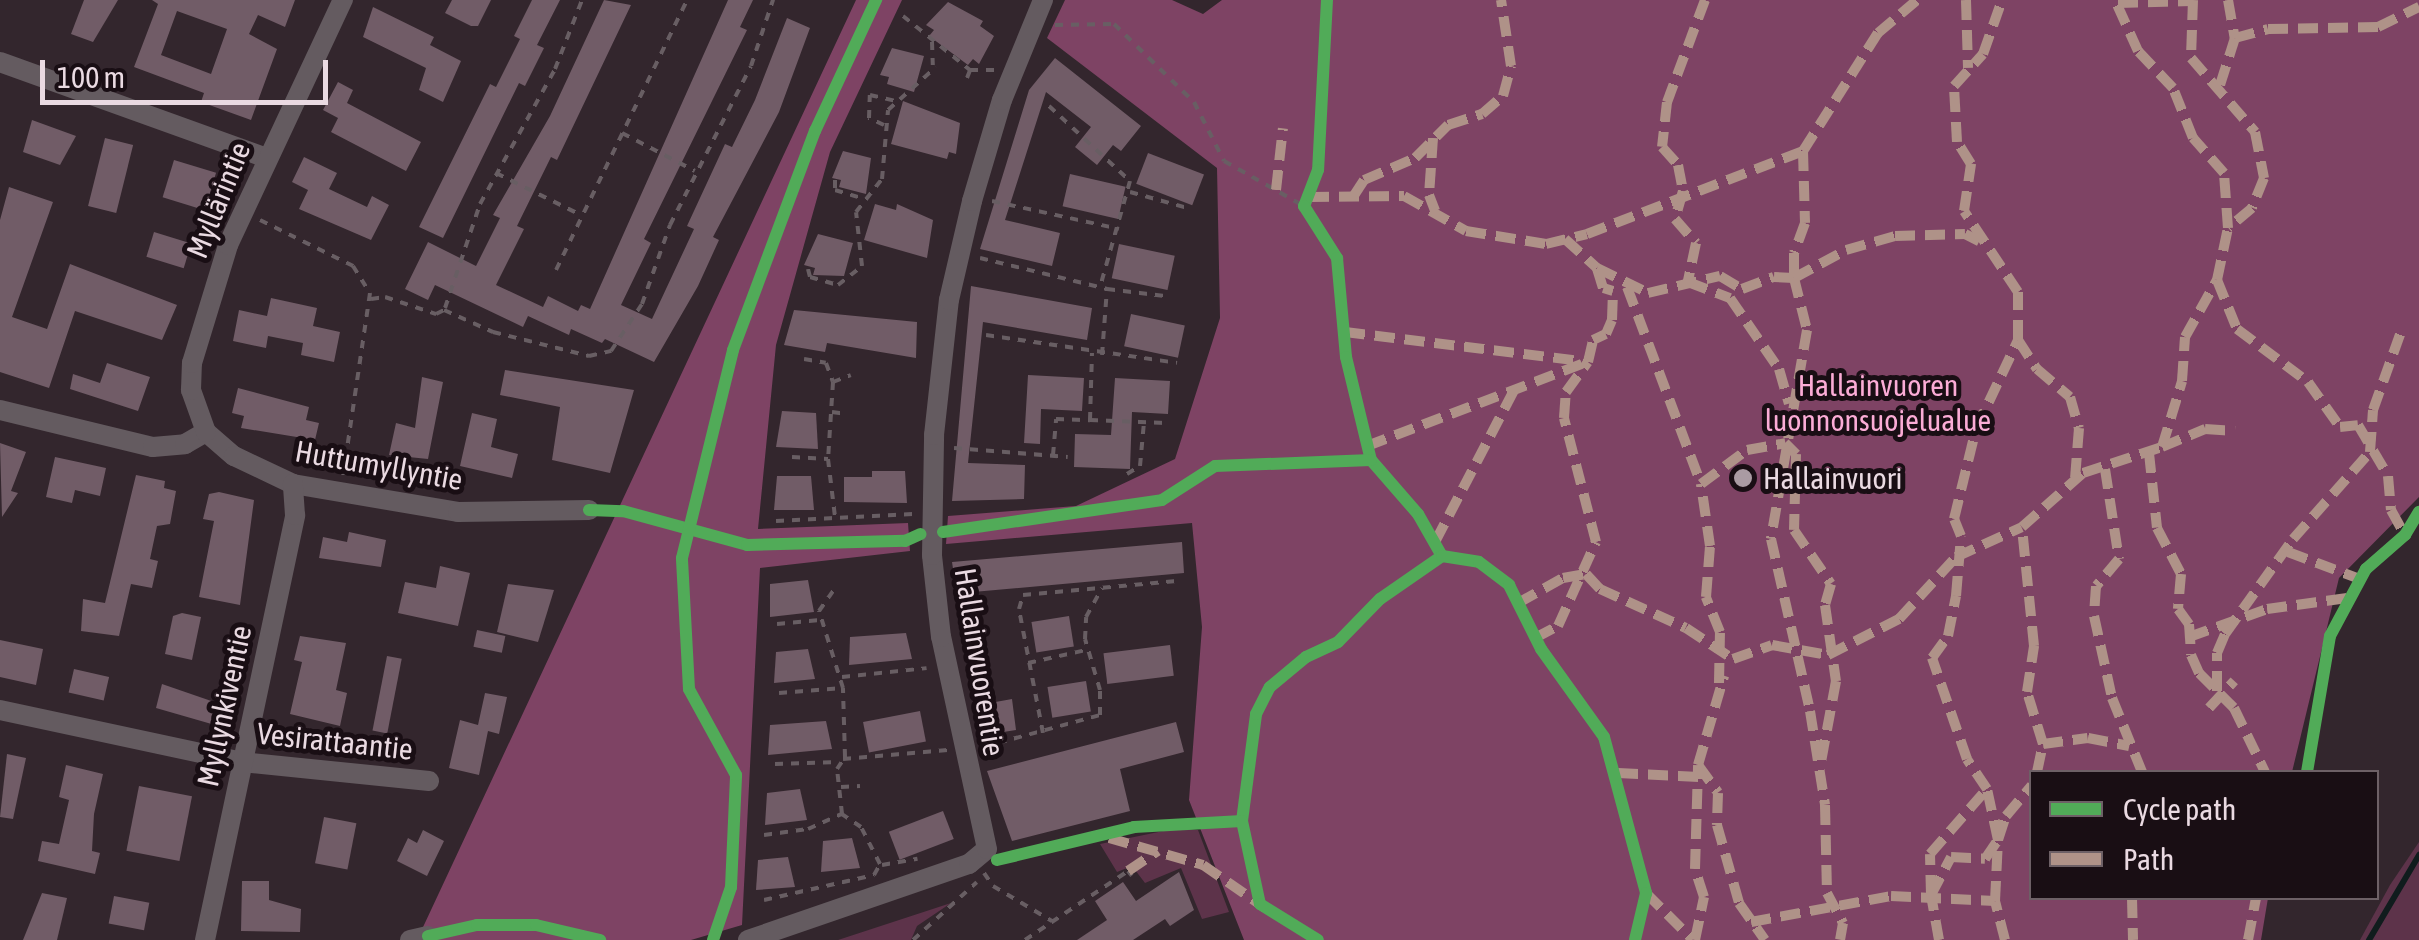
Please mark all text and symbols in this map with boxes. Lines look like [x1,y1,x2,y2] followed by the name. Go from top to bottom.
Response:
[45,40,332,102] scale bar
[57,60,125,94] text: 100 m
[179,137,257,263] street label: Myllärintie
[1765,367,1991,438] park label: Hallainvuoren luonnonsuojelualue
[293,433,465,497] street label: Huttumyllyntie
[1763,460,1902,496] place label: Hallainvuori
[1732,467,1754,489] marker: Hallainvuori
[947,565,1013,759] street label: Hallainvuorentie
[189,622,259,790] street label: Myllynkiventie
[256,715,414,767] street label: Vesirattaantie
[2029,770,2379,900] legend
[2123,792,2236,826] text: Cycle path
[2123,842,2174,876] text: Path

